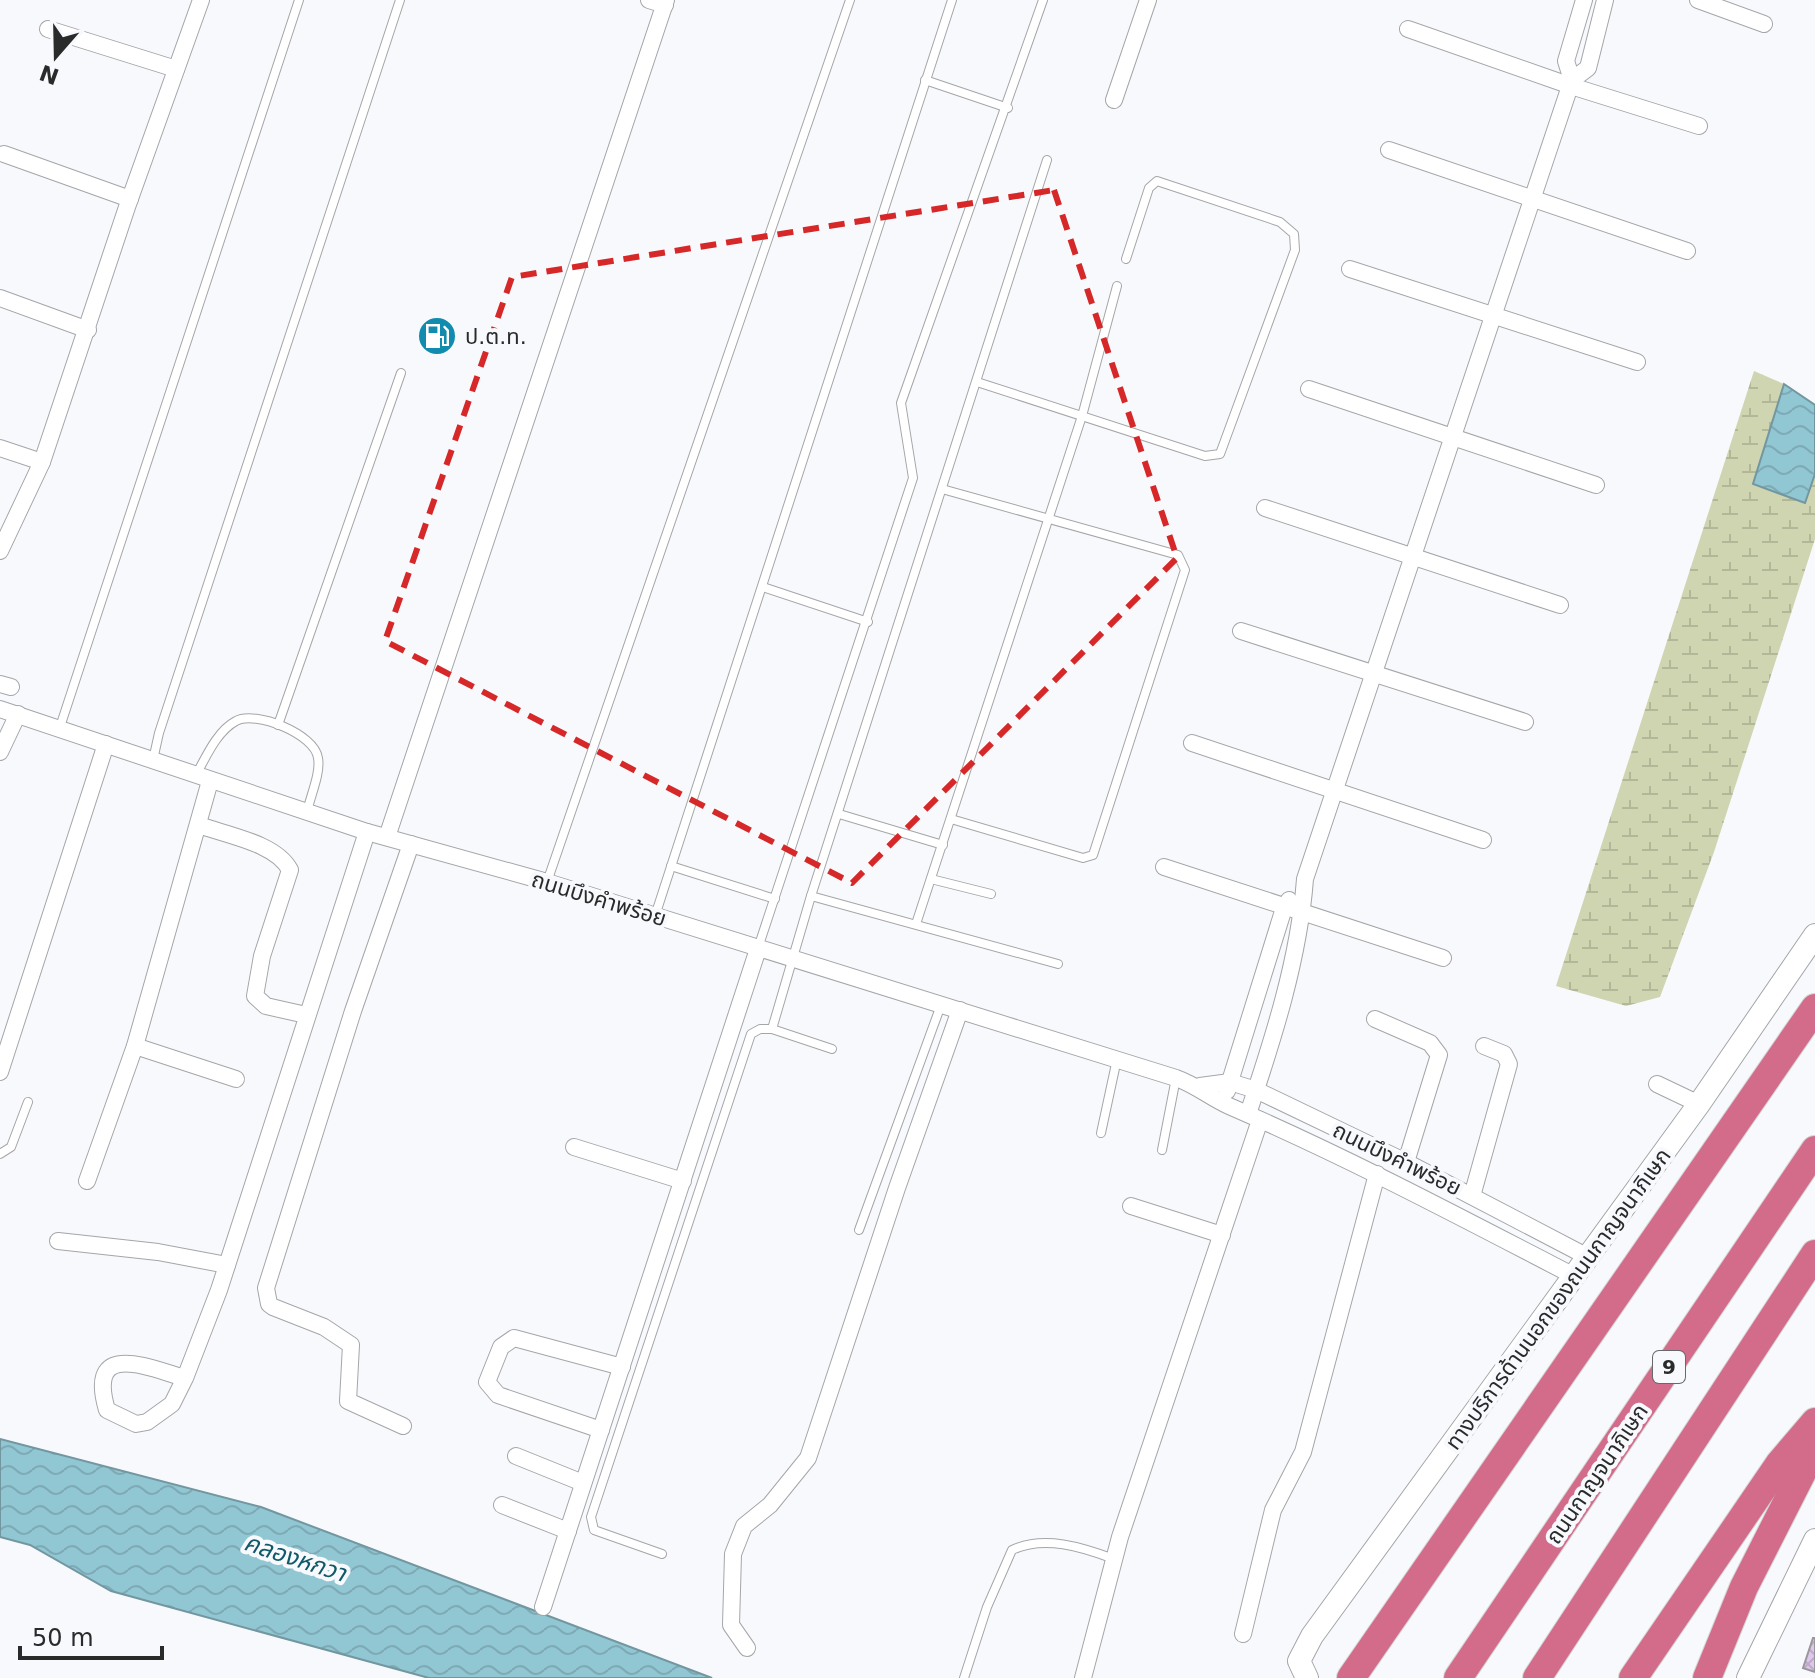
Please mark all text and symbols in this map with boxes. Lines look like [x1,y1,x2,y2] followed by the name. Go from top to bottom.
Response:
[16,16,96,96] north arrow
[36,59,62,89] text: N
[416,315,458,357] fuel station icon: ป.ต.ท.
[465,324,527,349] place label: ป.ต.ท.
[529,867,669,931] street label: ถนนบึงคำพร้อย
[1329,1117,1465,1201] street label: ถนนบึงคำพร้อย
[1440,1144,1676,1454] street label: ทางบริการด้านนอกของถนนกาญจนาภิเษก
[1653,1351,1685,1383] road number: 9
[1541,1399,1653,1549] street label: ถนนกาญจนาภิเษก
[241,1528,351,1588] water label: คลองหกวา
[20,1610,162,1660] scale bar
[32,1624,94,1652] text: 50 m

